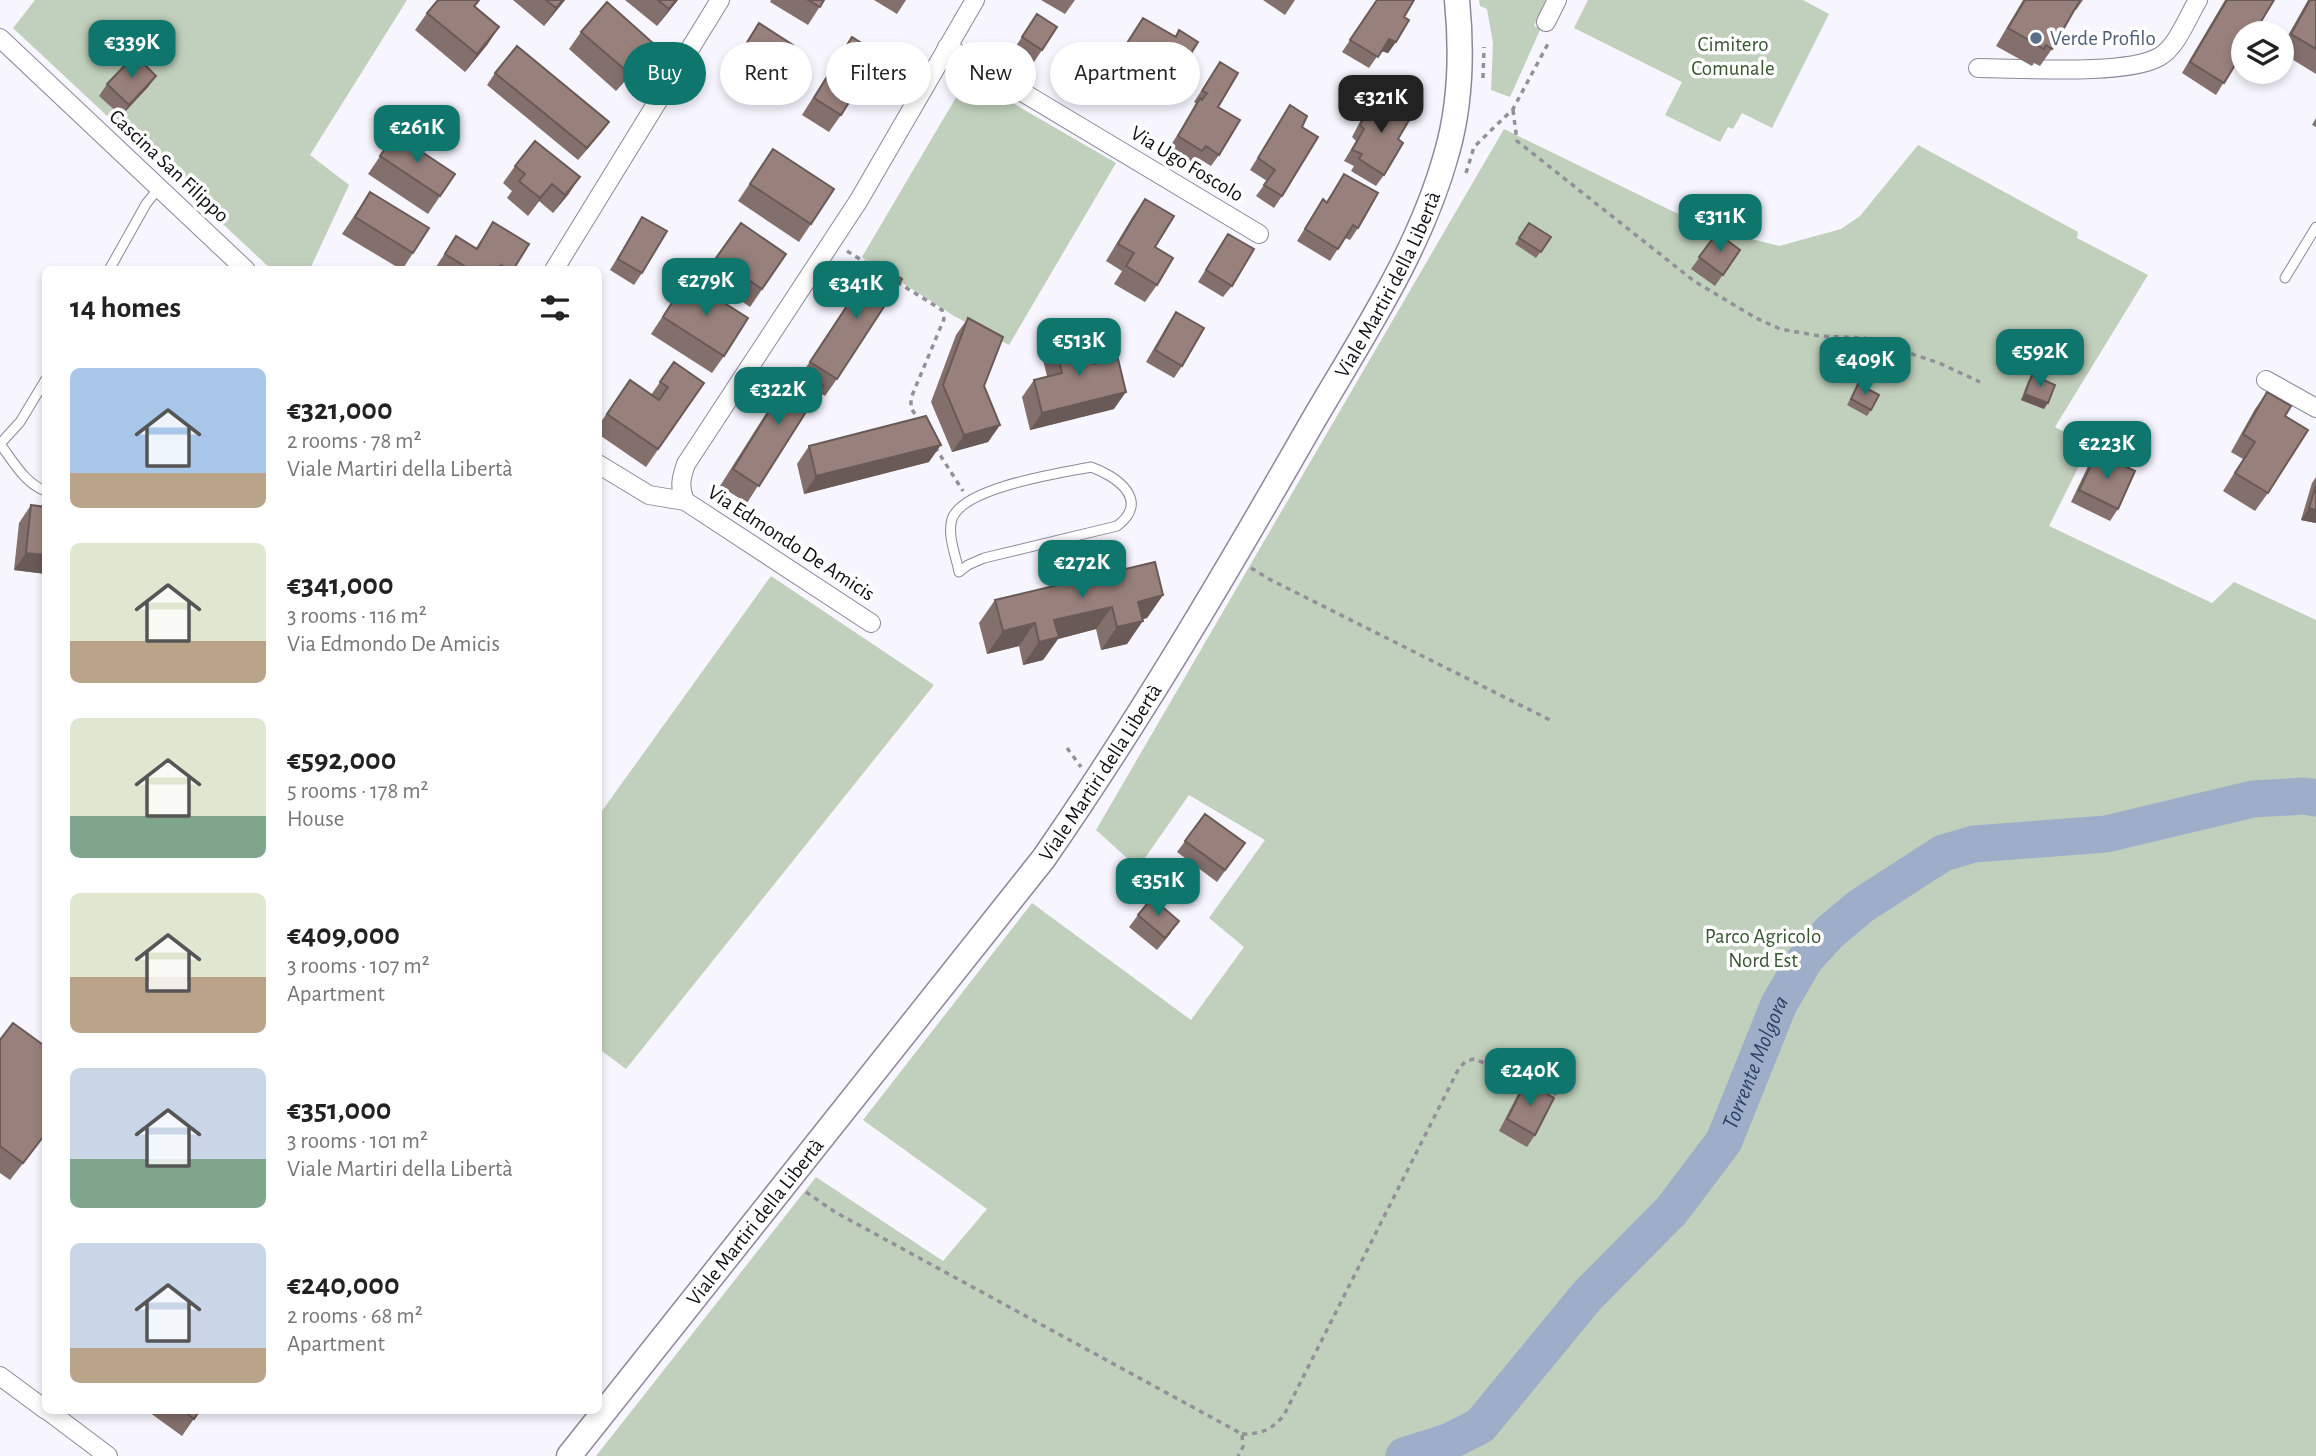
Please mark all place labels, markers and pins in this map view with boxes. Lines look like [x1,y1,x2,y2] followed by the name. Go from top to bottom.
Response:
[83,20,181,80] pin: €339K
[2050,28,2156,49] place label: Verde Profilo
[2028,30,2044,46] marker: Verde Profilo
[1332,76,1430,135] pin: €321K
[368,106,466,165] pin: €261K
[1671,194,1769,254] pin: €311K
[657,258,755,318] pin: €279K
[807,262,905,321] pin: €341K
[1030,318,1128,378] pin: €513K
[1991,330,2089,389] pin: €592K
[1816,338,1914,397] pin: €409K
[729,368,827,427] pin: €322K
[2058,421,2156,481] pin: €223K
[1033,540,1131,600] pin: €272K
[1109,858,1207,918] pin: €351K
[1481,1048,1579,1108] pin: €240K

